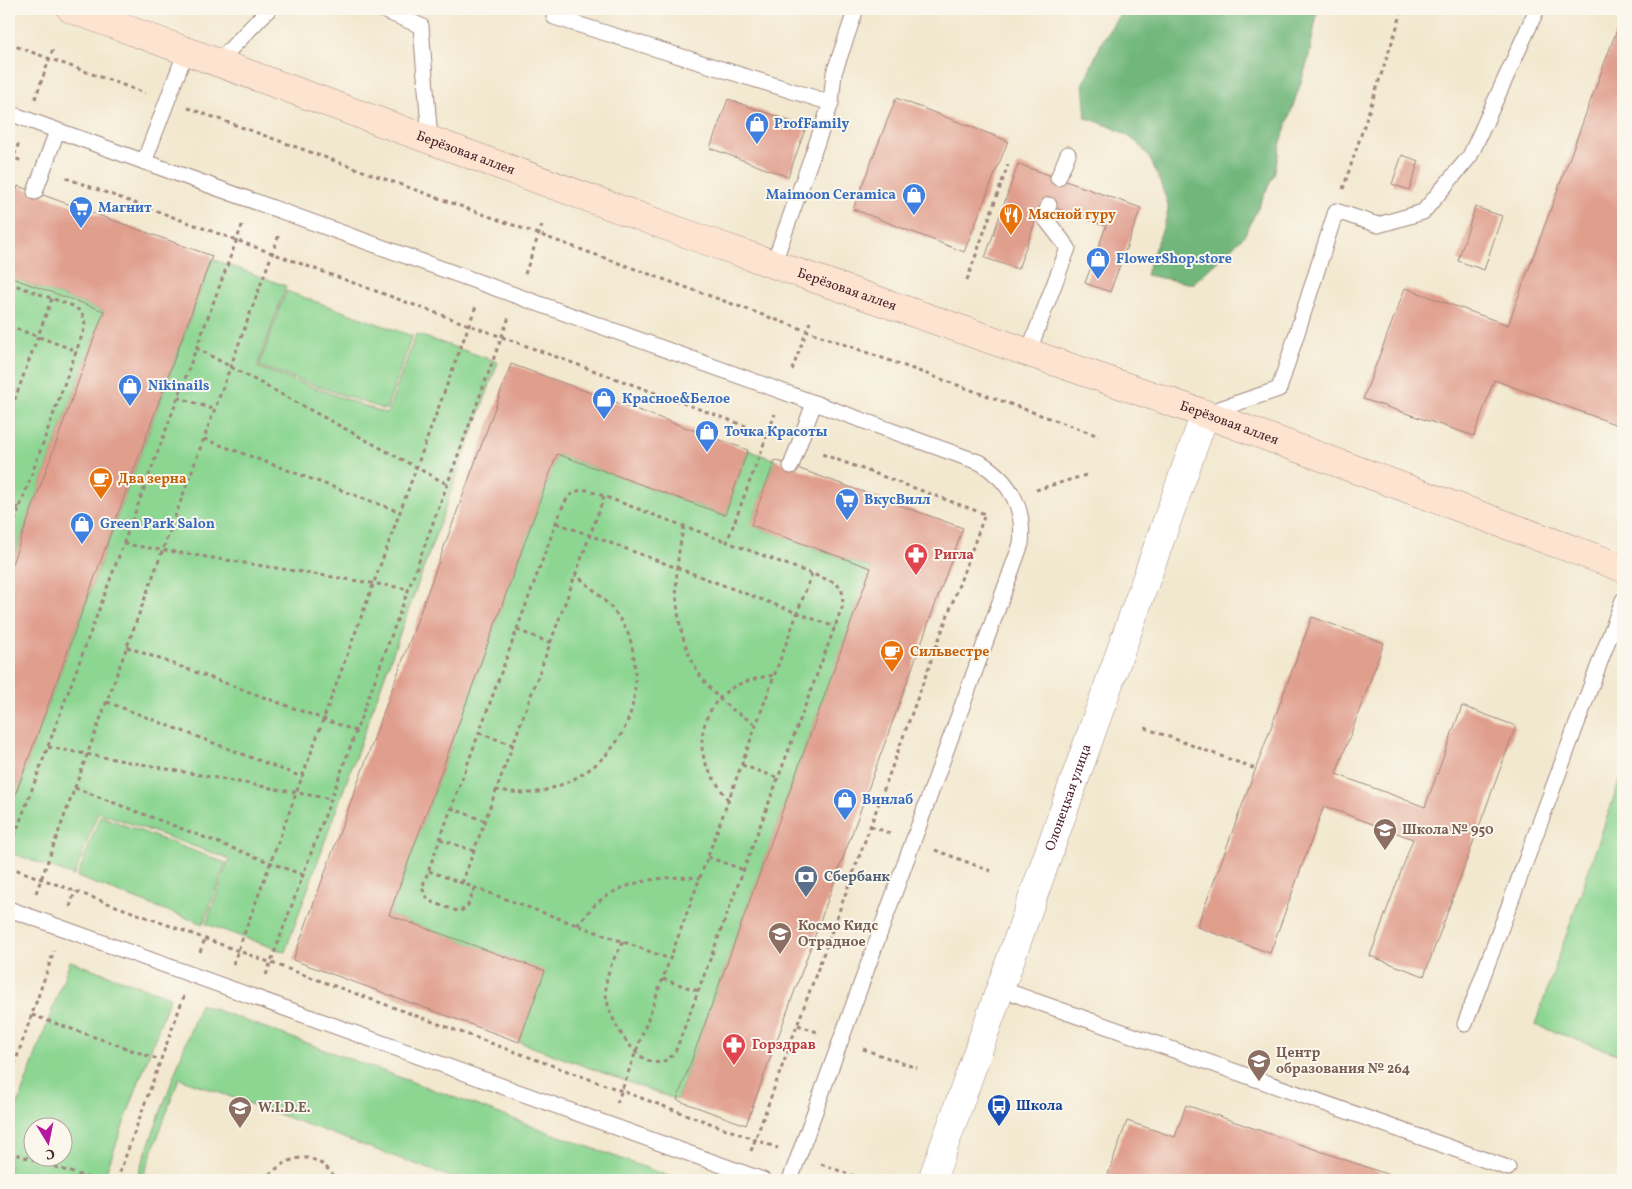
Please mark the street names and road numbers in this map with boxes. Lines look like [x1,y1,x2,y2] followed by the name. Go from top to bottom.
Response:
[413,126,518,180] street label: Берёзовая аллея
[795,264,899,316] street label: Берёзовая аллея
[1177,396,1281,450] street label: Берёзовая аллея
[1040,741,1096,854] street label: Олонецкая улица

